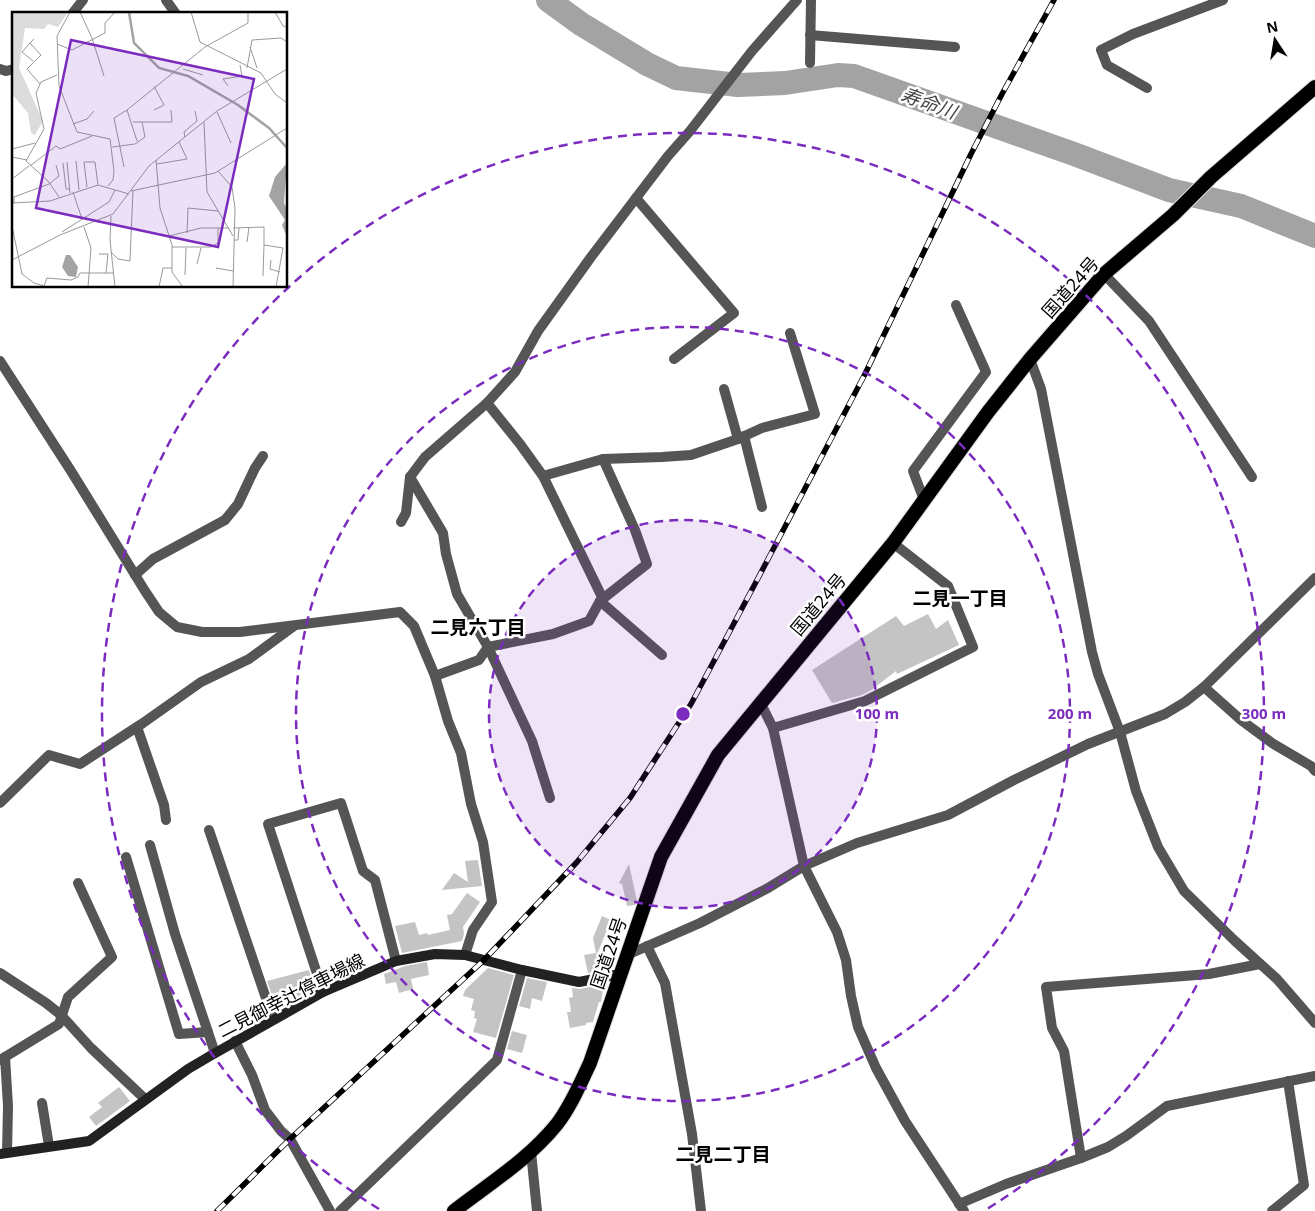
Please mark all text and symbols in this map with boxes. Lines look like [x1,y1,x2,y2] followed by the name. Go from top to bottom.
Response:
[12,12,288,288] inset map
[1250,15,1300,65] north arrow
[1265,16,1280,37] text: N
[898,81,962,126] water label: 寿命川
[1036,251,1104,323] street label: 国道24号
[785,568,851,640] street label: 国道24号
[912,585,1008,611] district label: 二見一丁目
[430,614,526,640] district label: 二見六丁目
[855,703,899,723] text: 100 m
[1048,703,1092,723] text: 200 m
[1242,703,1286,723] text: 300 m
[674,705,692,723] centre of rings
[585,914,631,992] street label: 国道24号
[213,948,369,1042] street label: 二見御幸辻停車場線
[675,1141,771,1167] district label: 二見二丁目

